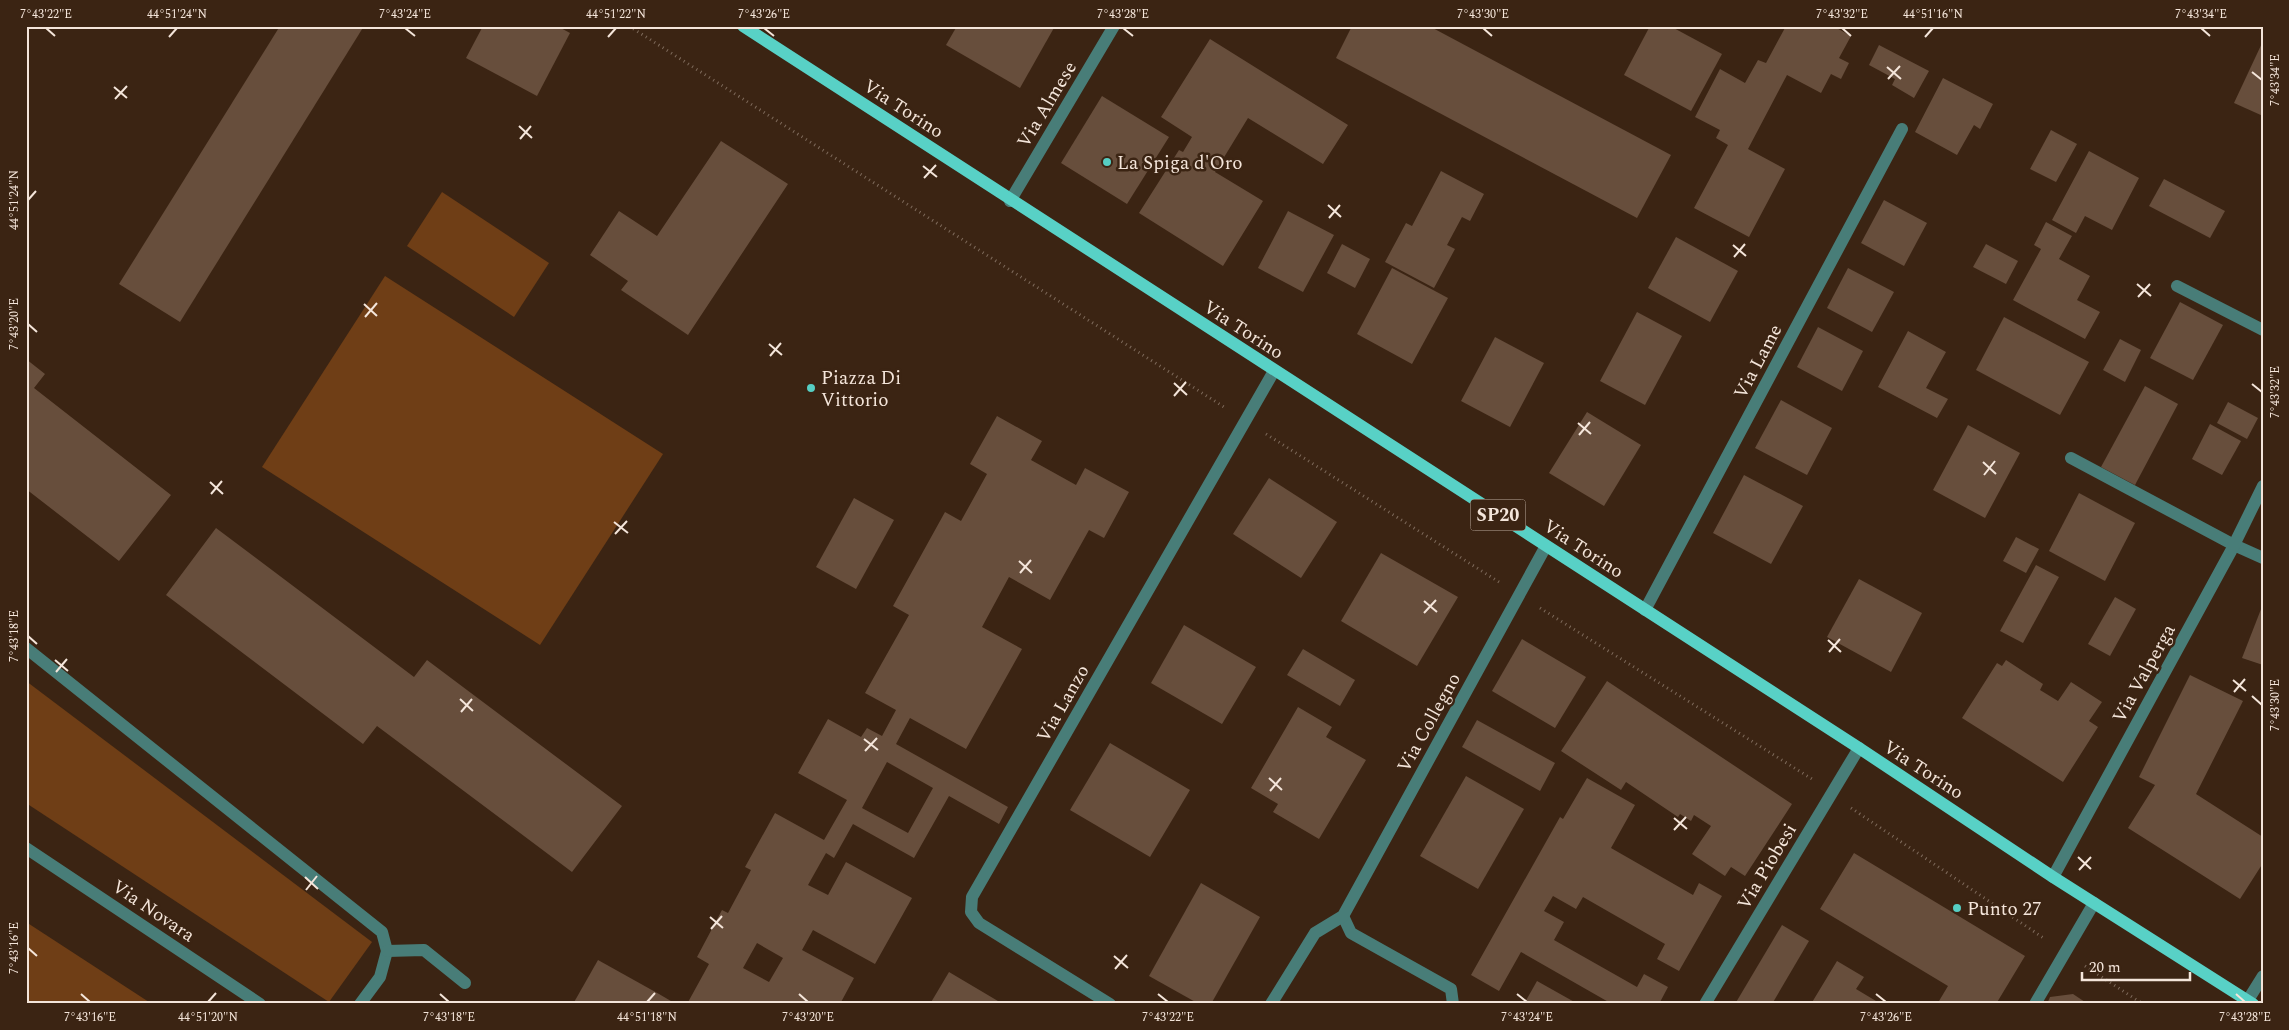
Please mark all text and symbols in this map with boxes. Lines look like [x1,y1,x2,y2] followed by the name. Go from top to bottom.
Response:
[20,5,72,24] text: 7°43'22"E
[147,5,207,24] text: 44°51'24"N
[379,5,431,24] text: 7°43'24"E
[586,5,646,24] text: 44°51'22"N
[738,5,790,24] text: 7°43'26"E
[1097,5,1149,24] text: 7°43'28"E
[1457,5,1509,24] text: 7°43'30"E
[1816,5,1868,24] text: 7°43'32"E
[1903,5,1963,24] text: 44°51'16"N
[2175,5,2227,24] text: 7°43'34"E
[2266,54,2285,106] text: 7°43'34"E
[1010,56,1085,154] street label: Via Almese
[857,72,949,146] street label: Via Torino
[1117,149,1243,178] place label: La Spiga d'Oro
[1101,156,1113,168] marker: La Spiga d'Oro
[5,170,24,230] text: 44°51'24"N
[1197,293,1289,367] street label: Via Torino
[5,298,24,350] text: 7°43'20"E
[1727,319,1790,404] street label: Via Lame
[821,364,901,415] place label: Piazza Di Vittorio
[2266,366,2285,418] text: 7°43'32"E
[805,382,817,394] marker: Piazza Di Vittorio
[1470,500,1526,530] road number: SP20
[1537,512,1629,586] street label: Via Torino
[5,610,24,662] text: 7°43'18"E
[2105,618,2184,728] street label: Via Valperga
[1029,659,1097,748] street label: Via Lanzo
[1390,668,1469,778] street label: Via Collegno
[2266,679,2285,731] text: 7°43'30"E
[1877,733,1969,807] street label: Via Torino
[1730,818,1805,916] street label: Via Piobesi
[106,873,201,950] street label: Via Novara
[1967,895,2042,924] place label: Punto 27
[1951,902,1963,914] marker: Punto 27
[5,922,24,974] text: 7°43'16"E
[2082,950,2189,982] scale bar
[2089,956,2121,979] text: 20 m
[64,1008,116,1027] text: 7°43'16"E
[178,1008,238,1027] text: 44°51'20"N
[423,1008,475,1027] text: 7°43'18"E
[617,1008,677,1027] text: 44°51'18"N
[782,1008,834,1027] text: 7°43'20"E
[1142,1008,1194,1027] text: 7°43'22"E
[1501,1008,1553,1027] text: 7°43'24"E
[1860,1008,1912,1027] text: 7°43'26"E
[2219,1008,2271,1027] text: 7°43'28"E

